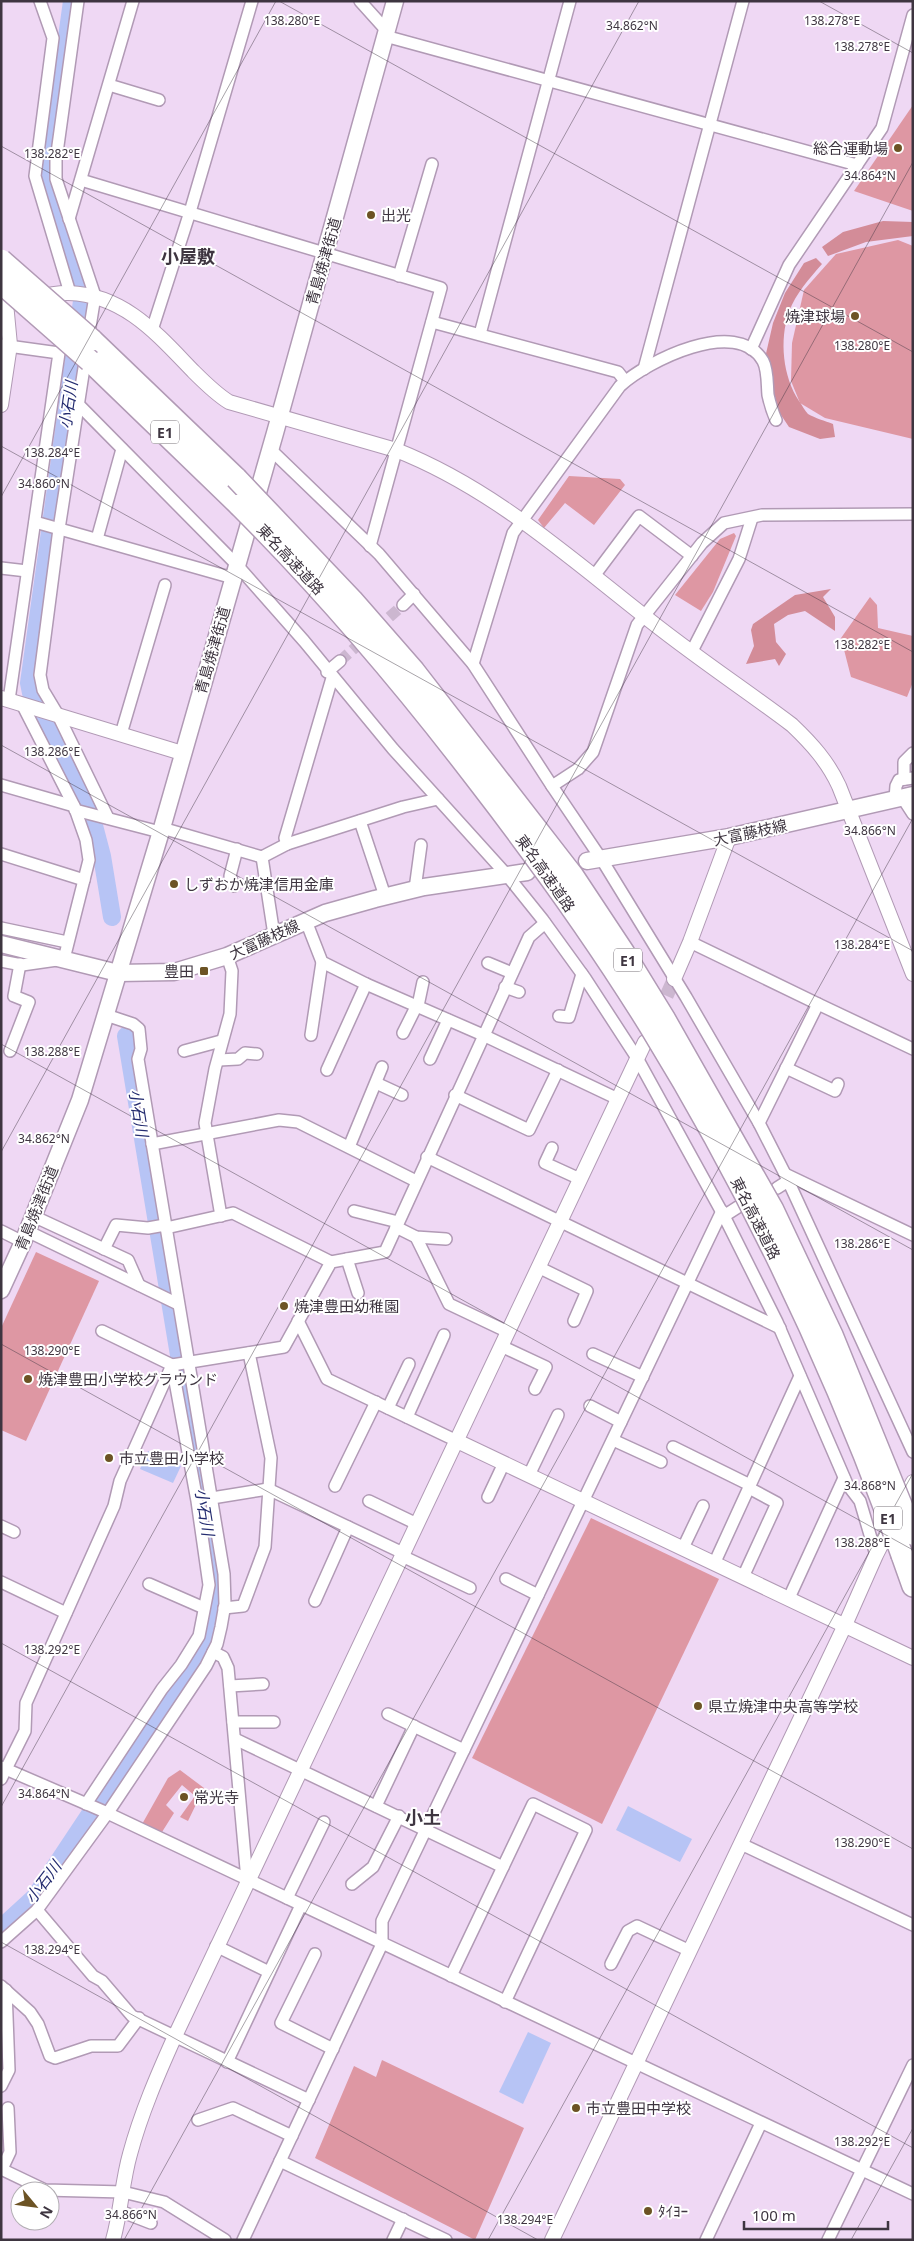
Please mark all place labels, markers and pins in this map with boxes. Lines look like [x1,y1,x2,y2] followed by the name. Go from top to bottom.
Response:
[813,138,888,158] place label: 総合運動場
[892,142,904,154] marker: 総合運動場
[381,205,411,225] place label: 出光
[365,209,377,221] marker: 出光
[785,306,845,326] place label: 焼津球場
[849,310,861,322] marker: 焼津球場
[184,874,334,894] place label: しずおか焼津信用金庫
[168,878,180,890] marker: しずおか焼津信用金庫
[164,961,194,981] place label: 豊田
[198,965,210,977] marker: 豊田
[294,1296,399,1316] place label: 焼津豊田幼稚園
[278,1300,290,1312] marker: 焼津豊田幼稚園
[38,1369,218,1389] place label: 焼津豊田小学校グラウンド
[22,1373,34,1385] marker: 焼津豊田小学校グラウンド
[119,1448,224,1468] place label: 市立豊田小学校
[103,1452,115,1464] marker: 市立豊田小学校
[708,1696,858,1716] place label: 県立焼津中央高等学校
[692,1700,704,1712] marker: 県立焼津中央高等学校
[194,1787,239,1807] place label: 常光寺
[178,1791,190,1803] marker: 常光寺
[586,2098,691,2118] place label: 市立豊田中学校
[570,2102,582,2114] marker: 市立豊田中学校
[658,2201,688,2221] place label: ﾀｲﾖｰ
[642,2205,654,2217] marker: ﾀｲﾖｰ

